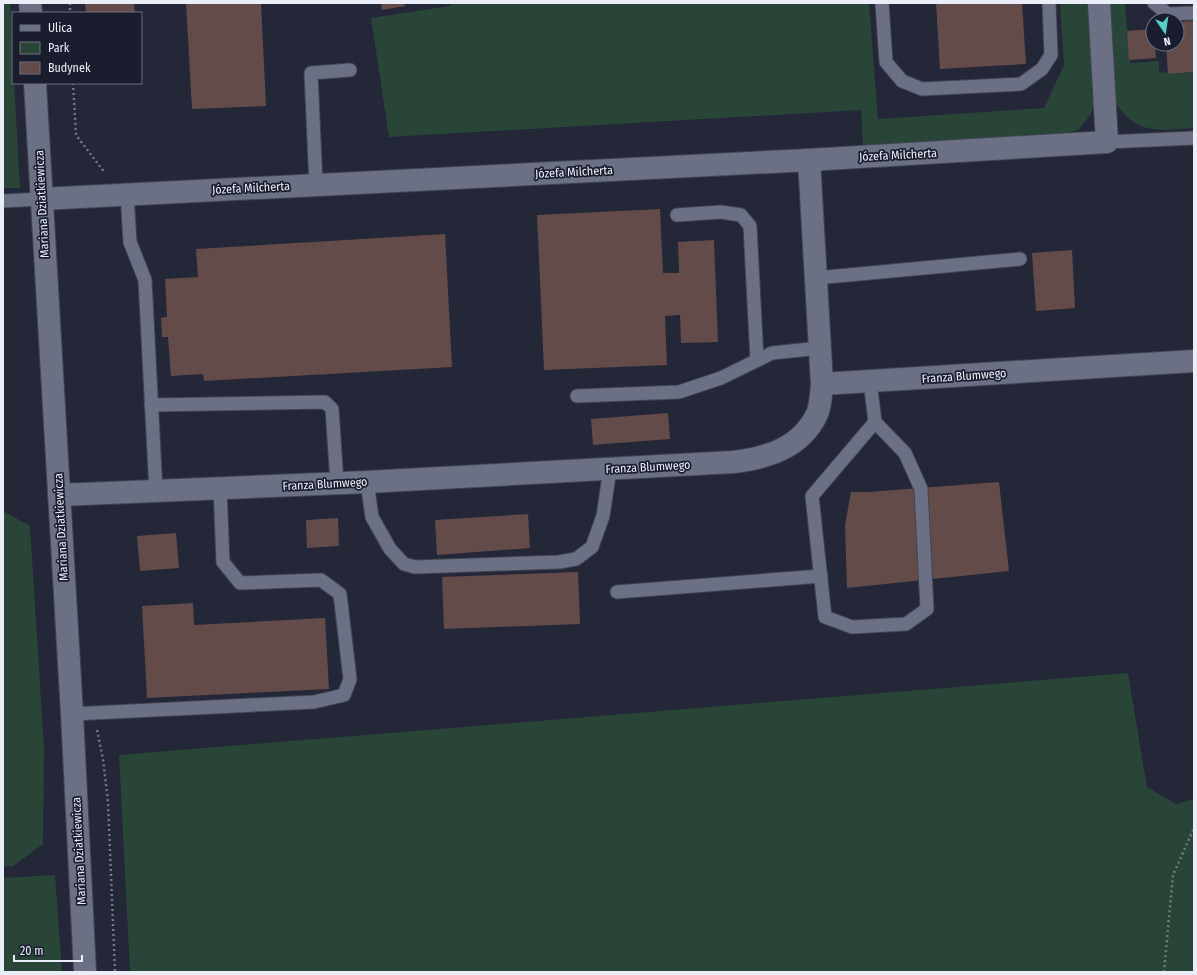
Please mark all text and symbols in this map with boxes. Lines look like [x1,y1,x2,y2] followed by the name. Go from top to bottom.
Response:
[12,12,142,84] legend
[1145,12,1185,52] north arrow
[48,21,72,35] text: Ulica
[1162,34,1172,48] text: N
[48,41,70,55] text: Park
[48,61,91,75] text: Budynek
[859,146,938,164] street label: Józefa Milcherta
[32,150,52,258] street label: Mariana Dziatkiewicza
[535,163,614,181] street label: Józefa Milcherta
[212,179,291,197] street label: Józefa Milcherta
[921,366,1007,386] street label: Franza Blumwego
[605,458,691,476] street label: Franza Blumwego
[51,473,71,581] street label: Mariana Dziatkiewicza
[282,475,368,493] street label: Franza Blumwego
[69,797,89,905] street label: Mariana Dziatkiewicza
[14,937,82,963] scale bar
[20,944,44,958] text: 20 m

